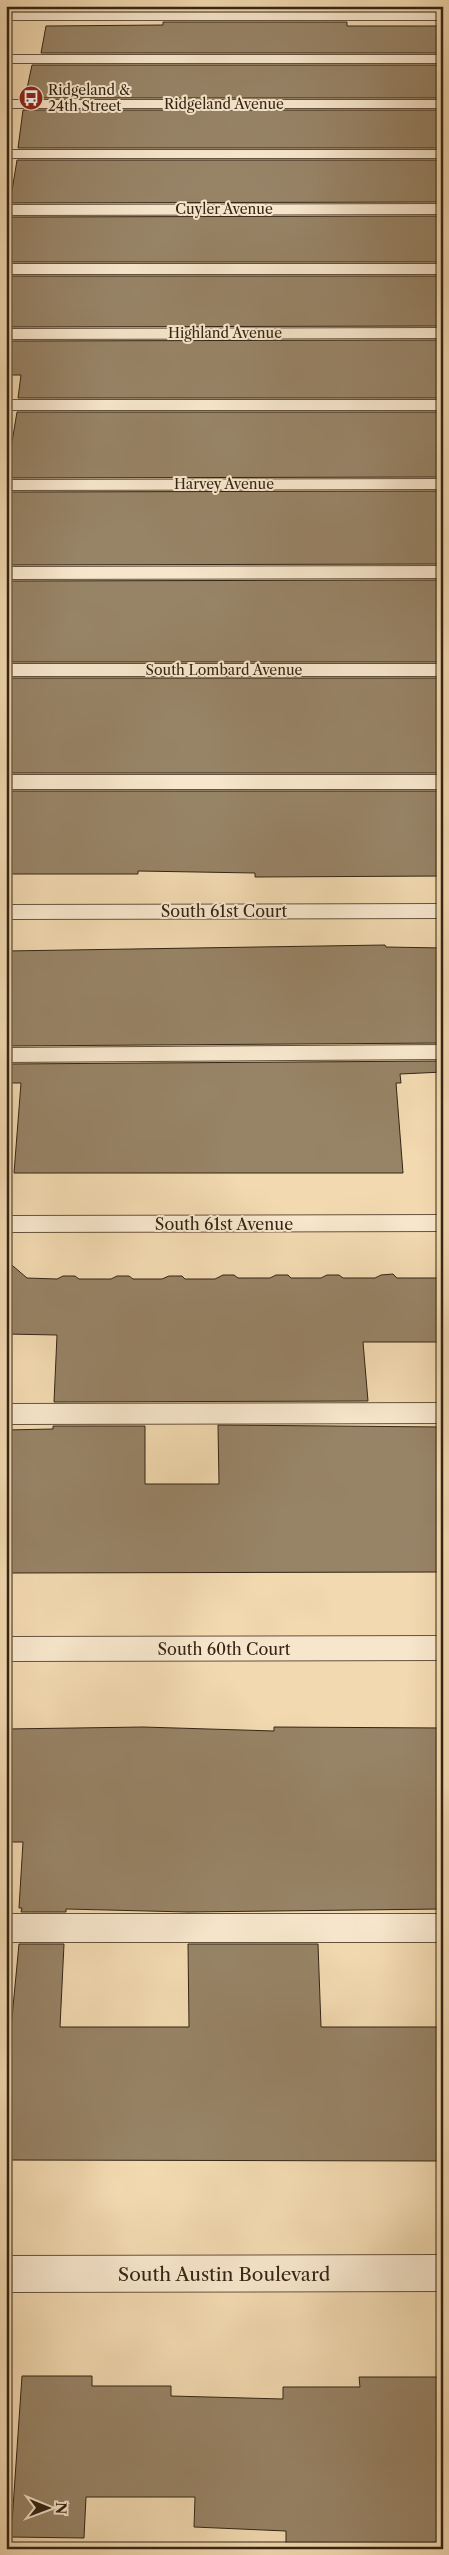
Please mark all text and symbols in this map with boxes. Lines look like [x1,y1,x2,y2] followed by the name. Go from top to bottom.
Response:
[48,81,131,115] place label: Ridgeland & 24th Street
[18,85,44,111] bus stop icon: Ridgeland & 24th Street
[164,95,284,113] street label: Ridgeland Avenue
[175,200,273,218] street label: Cuyler Avenue
[168,324,282,342] street label: Highland Avenue
[174,475,274,493] street label: Harvey Avenue
[146,661,303,679] street label: South Lombard Avenue
[161,901,288,921] street label: South 61st Court
[155,1214,293,1234] street label: South 61st Avenue
[157,1639,291,1659] street label: South 60th Court
[118,2263,331,2286] street label: South Austin Boulevard
[22,2482,72,2532] north arrow
[52,2502,70,2514] text: N

